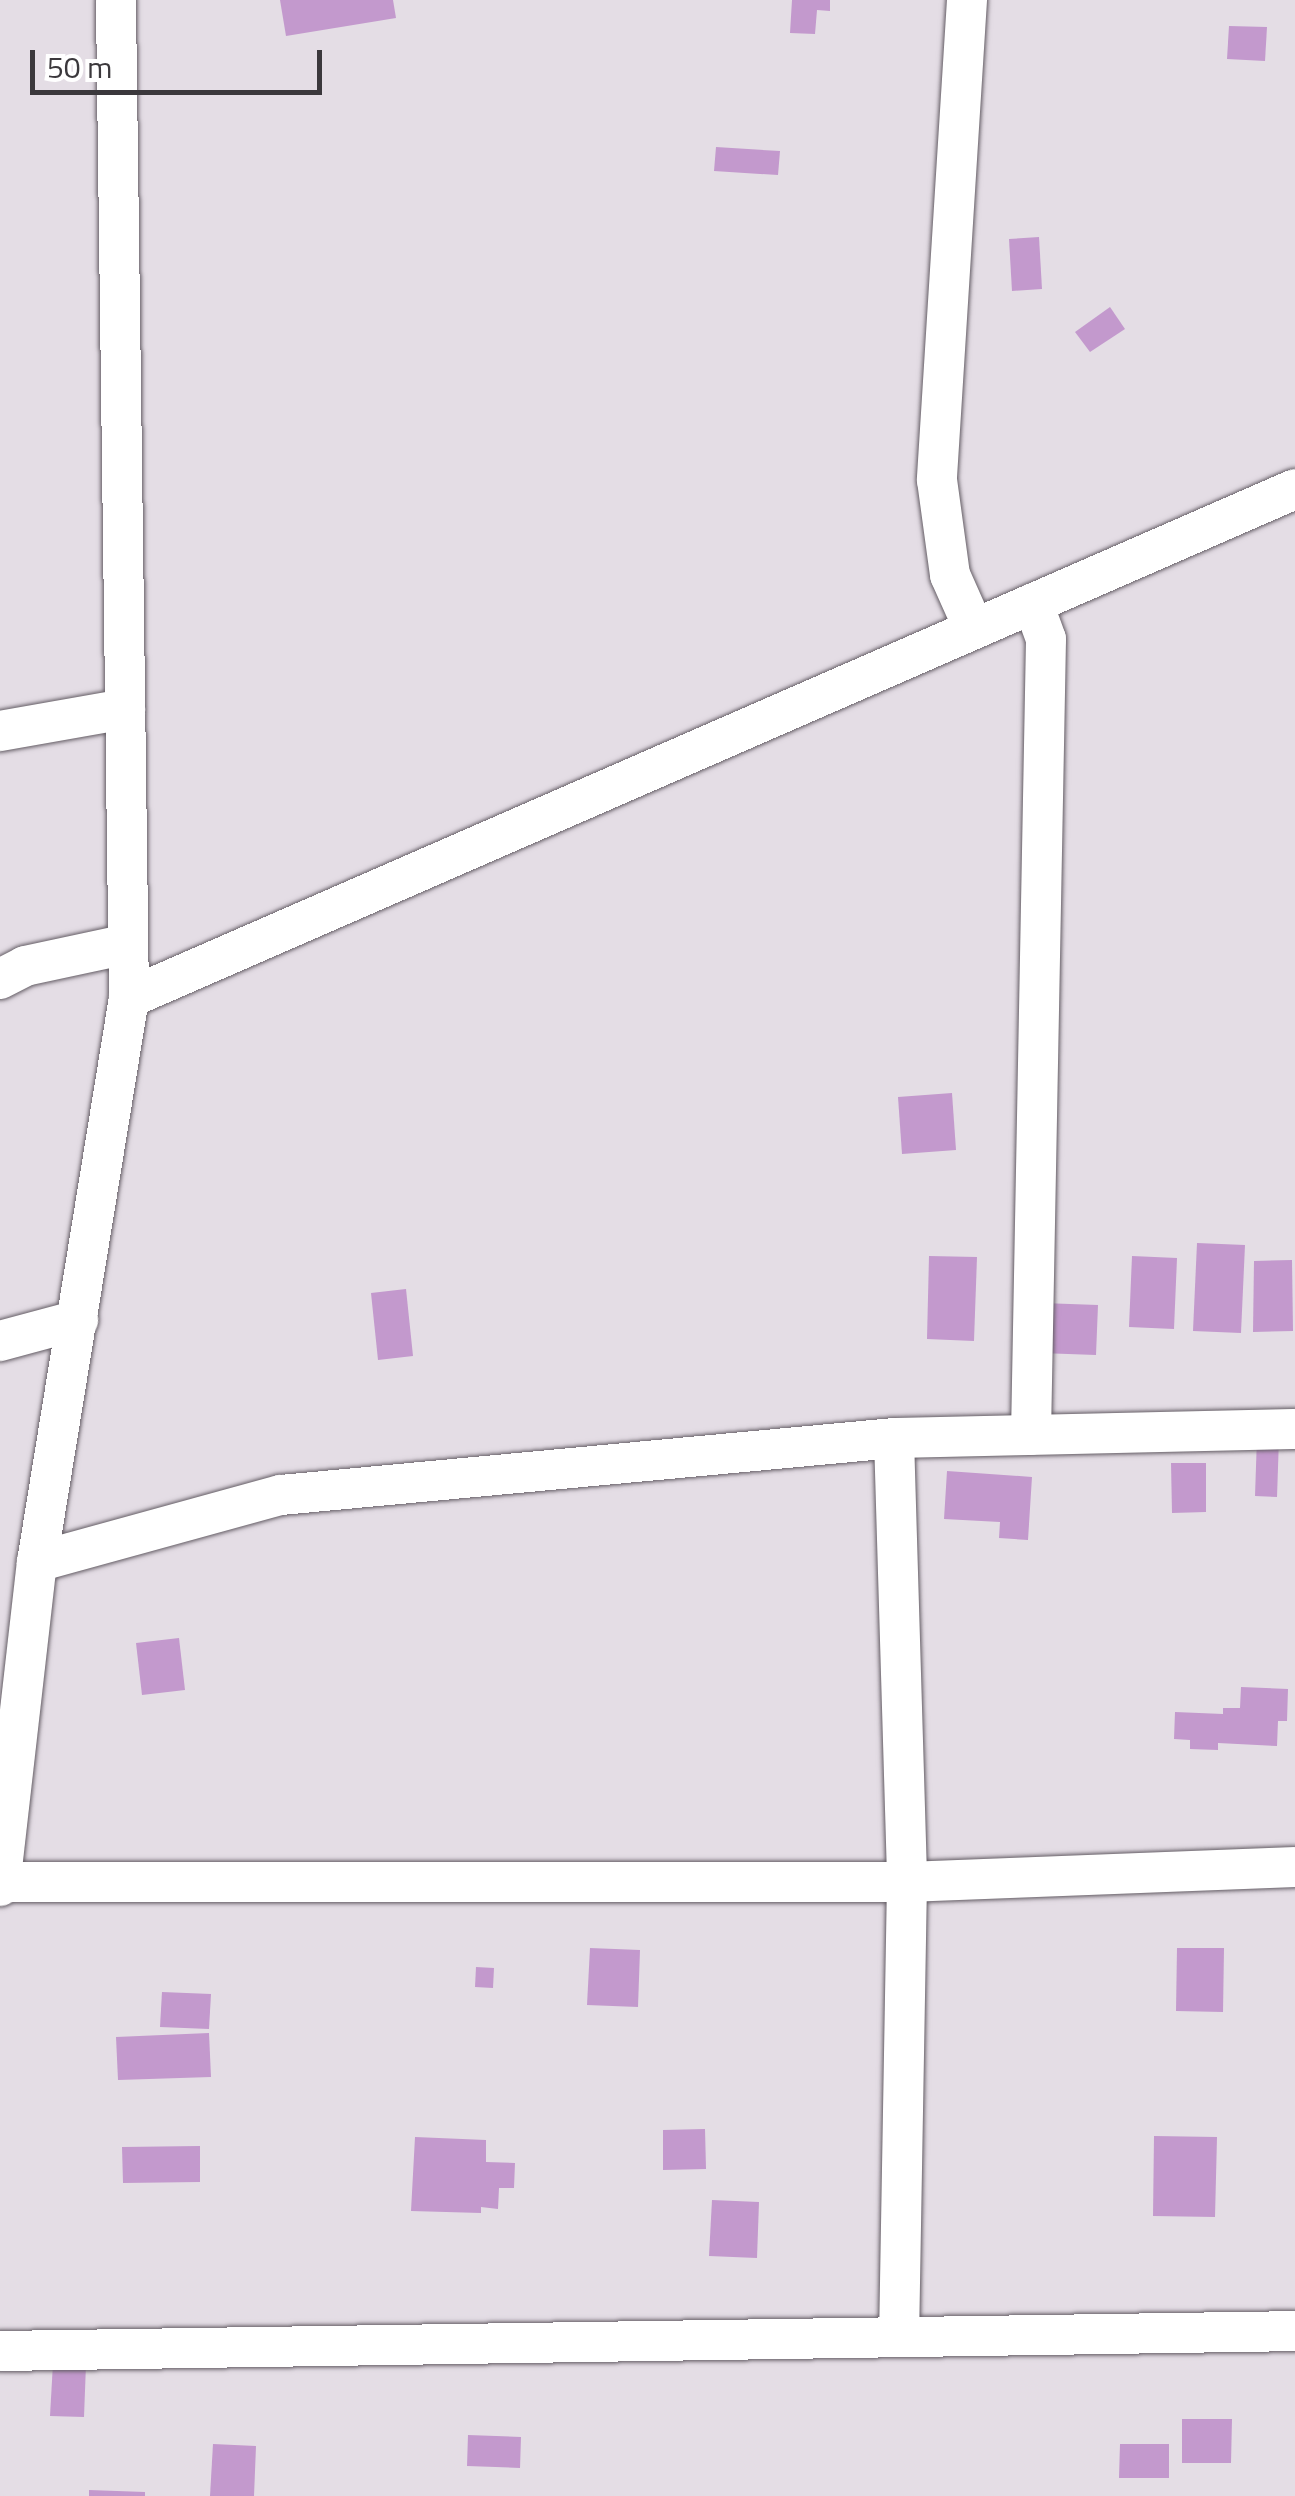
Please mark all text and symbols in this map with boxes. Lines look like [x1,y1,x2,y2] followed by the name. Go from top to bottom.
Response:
[35,30,328,92] scale bar
[47,44,112,90] text: 50 m

